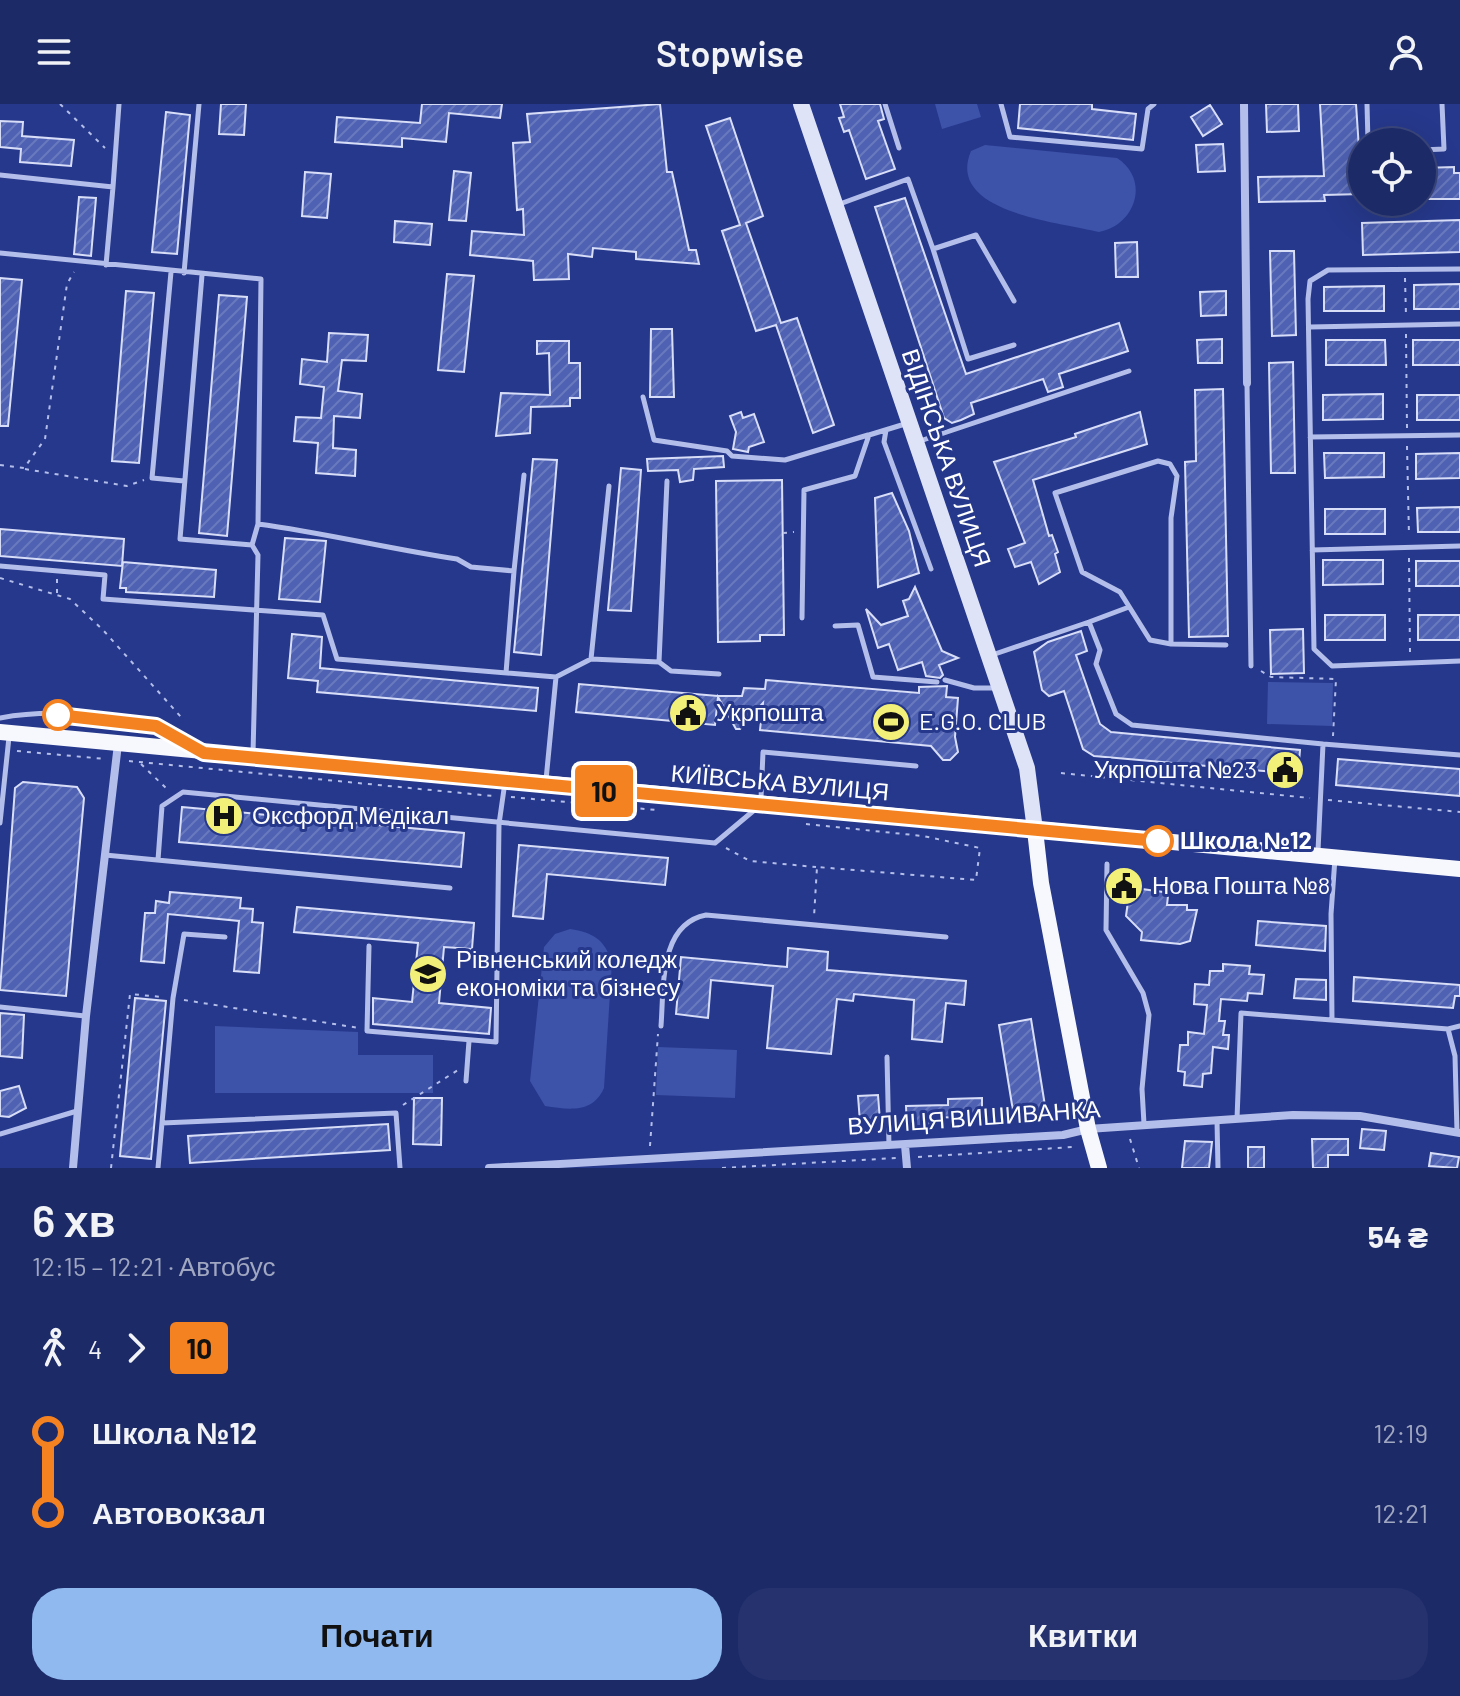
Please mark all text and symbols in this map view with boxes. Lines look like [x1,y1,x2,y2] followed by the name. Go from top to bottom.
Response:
[32,30,76,74] icon: menu
[1384,30,1428,74] icon: person
[656,31,804,74] text: Stopwise
[1348,128,1436,216] map controls
[1348,128,1436,216] button: locate
[897,345,998,570] street label: ВІДІНСЬКА ВУЛИЦЯ
[667,692,709,734] public building icon: Укрпошта
[716,697,824,726] place label: Укрпошта
[43,700,73,730] unlabelled marker
[870,701,912,743] sports icon: E.G.O. CLUB
[919,706,1046,735] place label: E.G.O. CLUB
[1264,749,1306,791] public building icon: Укрпошта №23
[1094,754,1257,783] place label: Укрпошта №23
[670,758,890,805] street label: КИЇВСЬКА ВУЛИЦЯ
[568,765,640,817] line badge: 10
[591,774,617,808] text: 10
[203,795,245,837] hospital icon: Оксфорд Медікал
[252,800,449,829] place label: Оксфорд Медікал
[1180,825,1312,854] place label: Школа №12
[1143,826,1173,856] marker: Школа №12
[1103,865,1145,907] public building icon: Нова Пошта №8
[1152,870,1330,899] place label: Нова Пошта №8
[456,944,680,1001] place label: Рівненський коледж економіки та бізнесу
[407,953,449,995] school or university icon: Рівненський коледж економіки та бізнесу
[846,1093,1101,1140] street label: ВУЛИЦЯ ВИШИВАНКА
[32,1193,116,1246] text: 6 хв
[1368,1218,1428,1254] text: 54 ₴
[32,1250,275,1281] text: 12:15 – 12:21 · Автобус
[32,1326,76,1370] icon: walk
[114,1326,158,1370] icon: forward
[186,1331,212,1365] text: 10
[88,1333,102,1364] text: 4
[92,1414,257,1450] text: Школа №12
[1374,1417,1428,1448] text: 12:19
[92,1494,266,1530] text: Автовокзал
[1373,1497,1428,1528] text: 12:21
[32,1588,722,1680] button: Почати
[738,1588,1428,1680] button: Квитки

